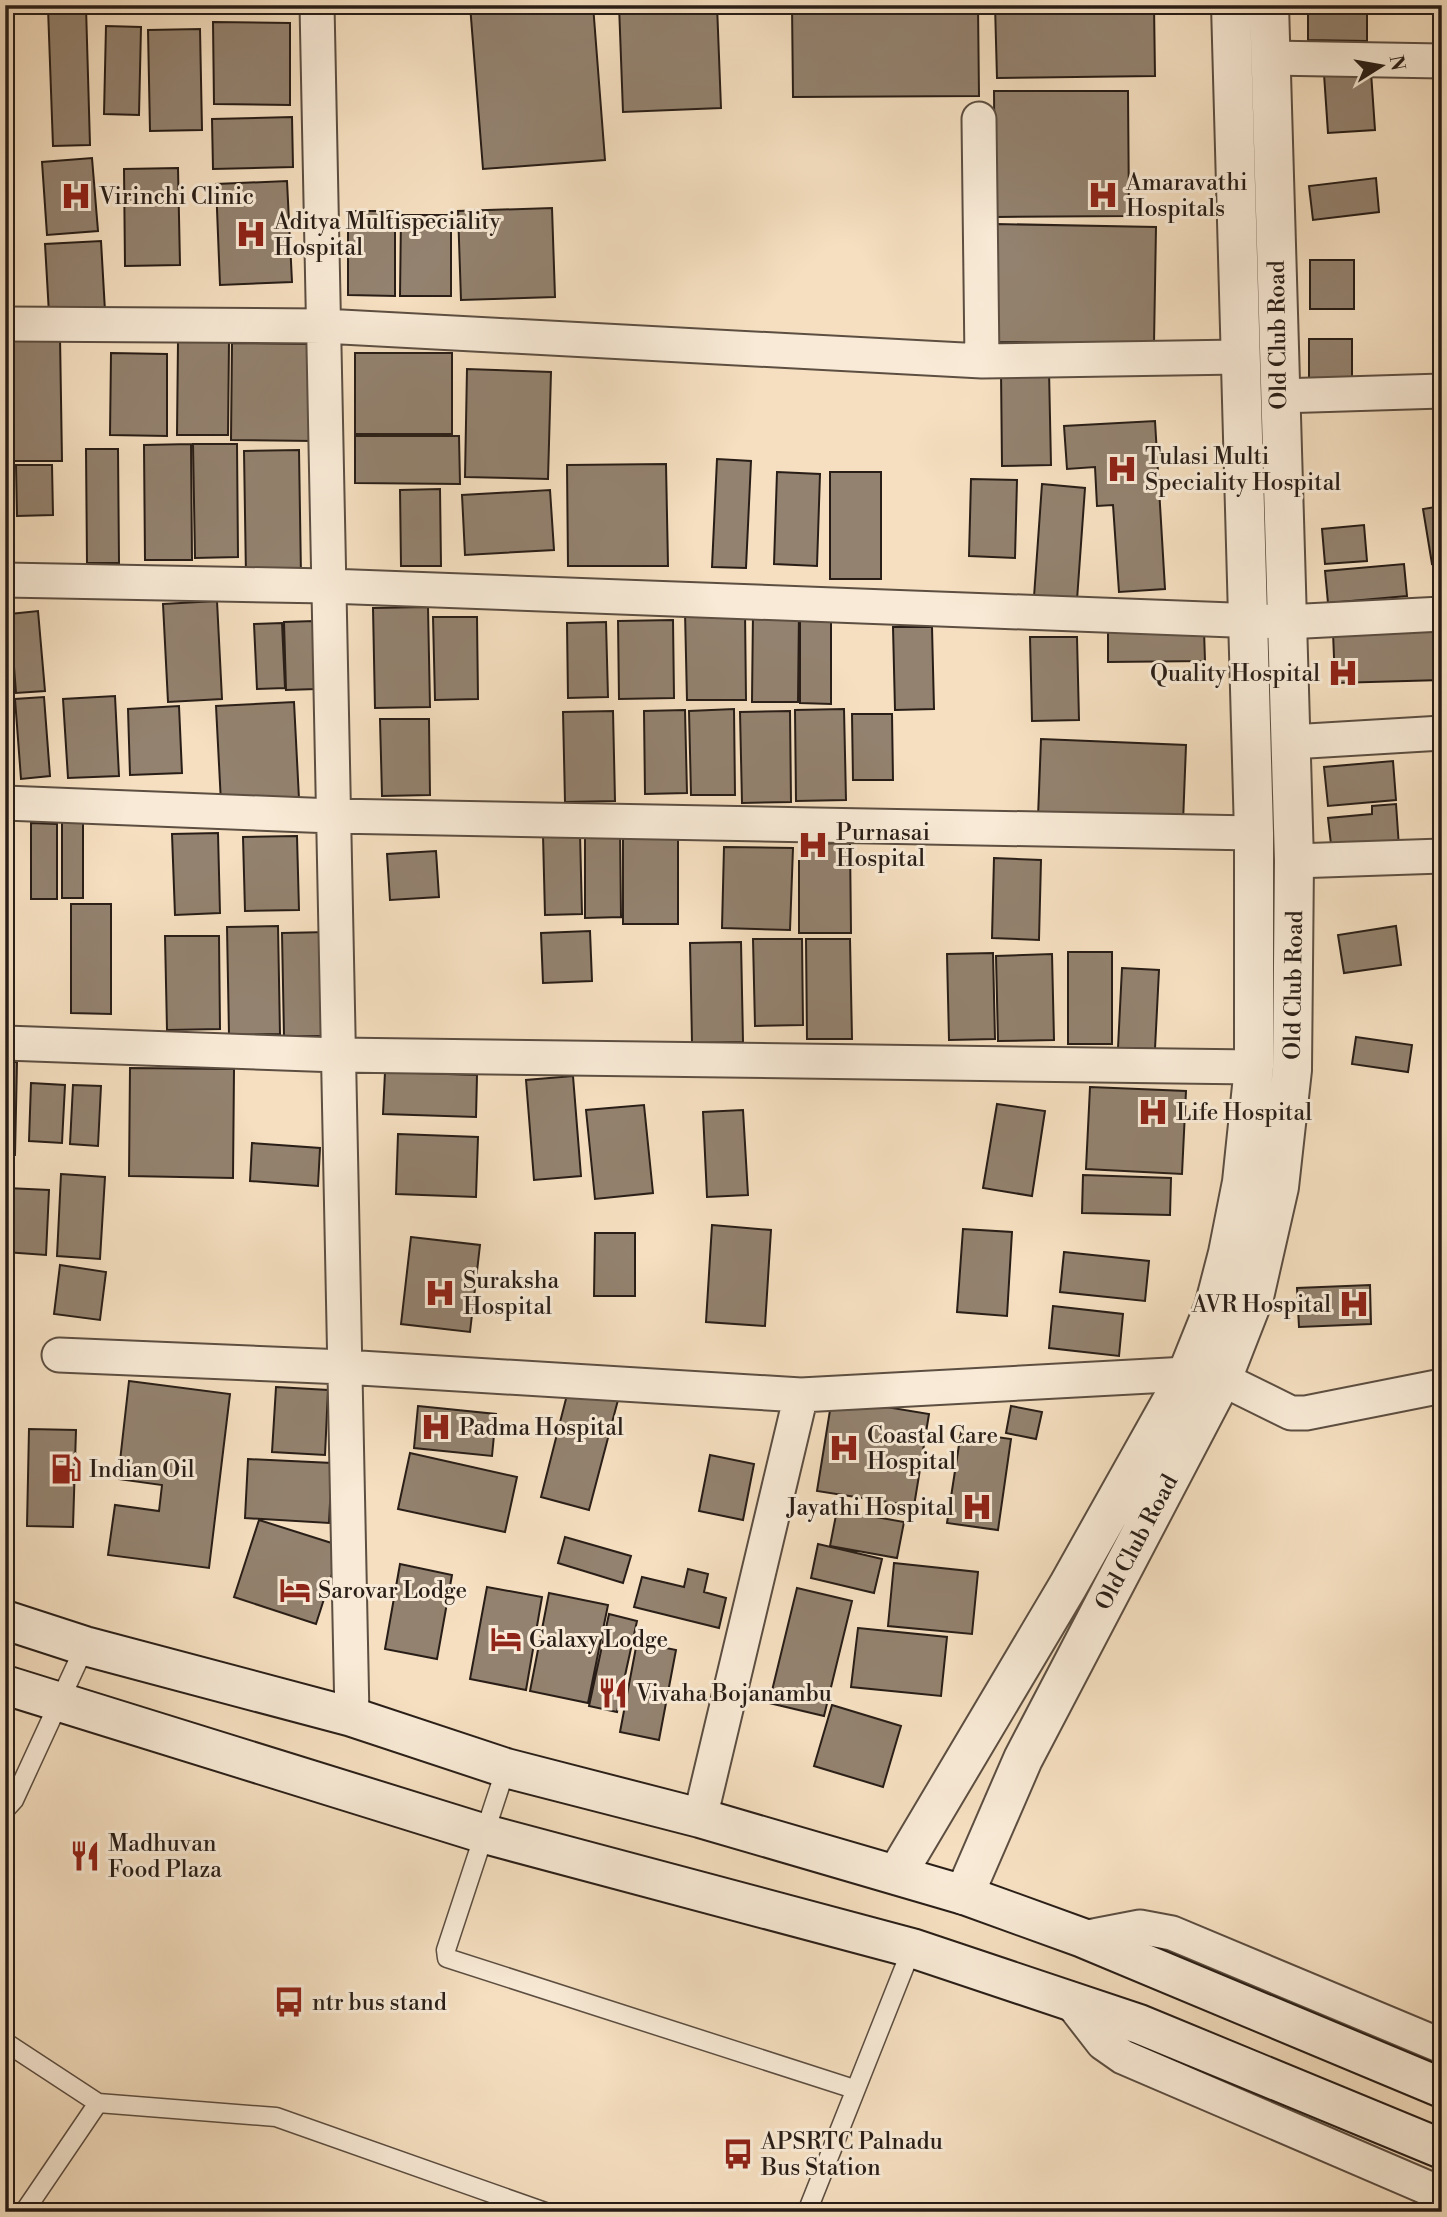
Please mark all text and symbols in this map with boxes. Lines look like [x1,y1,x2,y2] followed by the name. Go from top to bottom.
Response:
[1346,32,1416,102] north arrow
[1383,53,1410,73] text: N
[1125,169,1248,223] place label: Amaravathi Hospitals
[1086,178,1120,212] hospital icon: Amaravathi Hospitals
[59,179,93,213] hospital icon: Virinchi Clinic
[98,183,254,211] place label: Virinchi Clinic
[273,208,501,262] place label: Aditya Multispeciality Hospital
[234,217,268,251] hospital icon: Aditya Multispeciality Hospital
[1263,260,1293,410] street label: Old Club Road
[1145,443,1341,497] place label: Tulasi Multi Speciality Hospital
[1105,452,1139,486] hospital icon: Tulasi Multi Speciality Hospital
[1326,656,1360,690] hospital icon: Quality Hospital
[1150,660,1320,688] place label: Quality Hospital
[836,819,930,873] place label: Purnasai Hospital
[796,828,830,862] hospital icon: Purnasai Hospital
[1279,910,1309,1060] street label: Old Club Road
[1136,1095,1170,1129] hospital icon: Life Hospital
[1176,1099,1312,1127] place label: Life Hospital
[463,1267,560,1321] place label: Suraksha Hospital
[423,1276,457,1310] hospital icon: Suraksha Hospital
[1337,1287,1371,1321] hospital icon: AVR Hospital
[1191,1291,1331,1319] place label: AVR Hospital
[419,1410,453,1444] hospital icon: Padma Hospital
[459,1414,624,1442] place label: Padma Hospital
[867,1422,998,1476] place label: Coastal Care Hospital
[827,1431,861,1465] hospital icon: Coastal Care Hospital
[49,1452,83,1486] fuel station icon: Indian Oil
[89,1456,195,1484] place label: Indian Oil
[1089,1470,1184,1615] street label: Old Club Road
[960,1490,994,1524] hospital icon: Jayathi Hospital
[786,1494,954,1522] place label: Jayathi Hospital
[278,1573,312,1607] hotel icon: Sarovar Lodge
[318,1577,467,1605] place label: Sarovar Lodge
[489,1622,523,1656] hotel icon: Galaxy Lodge
[529,1626,668,1654] place label: Galaxy Lodge
[596,1676,630,1710] restaurant icon: Vivaha Bojanambu
[635,1680,832,1708] place label: Vivaha Bojanambu
[108,1830,222,1884] place label: Madhuvan Food Plaza
[68,1839,102,1873] restaurant icon: Madhuvan Food Plaza
[272,1985,306,2019] bus stop icon: ntr bus stand
[312,1989,447,2017] place label: ntr bus stand
[760,2128,943,2182] place label: APSRTC Palnadu Bus Station
[721,2137,755,2171] bus stop icon: APSRTC Palnadu Bus Station

